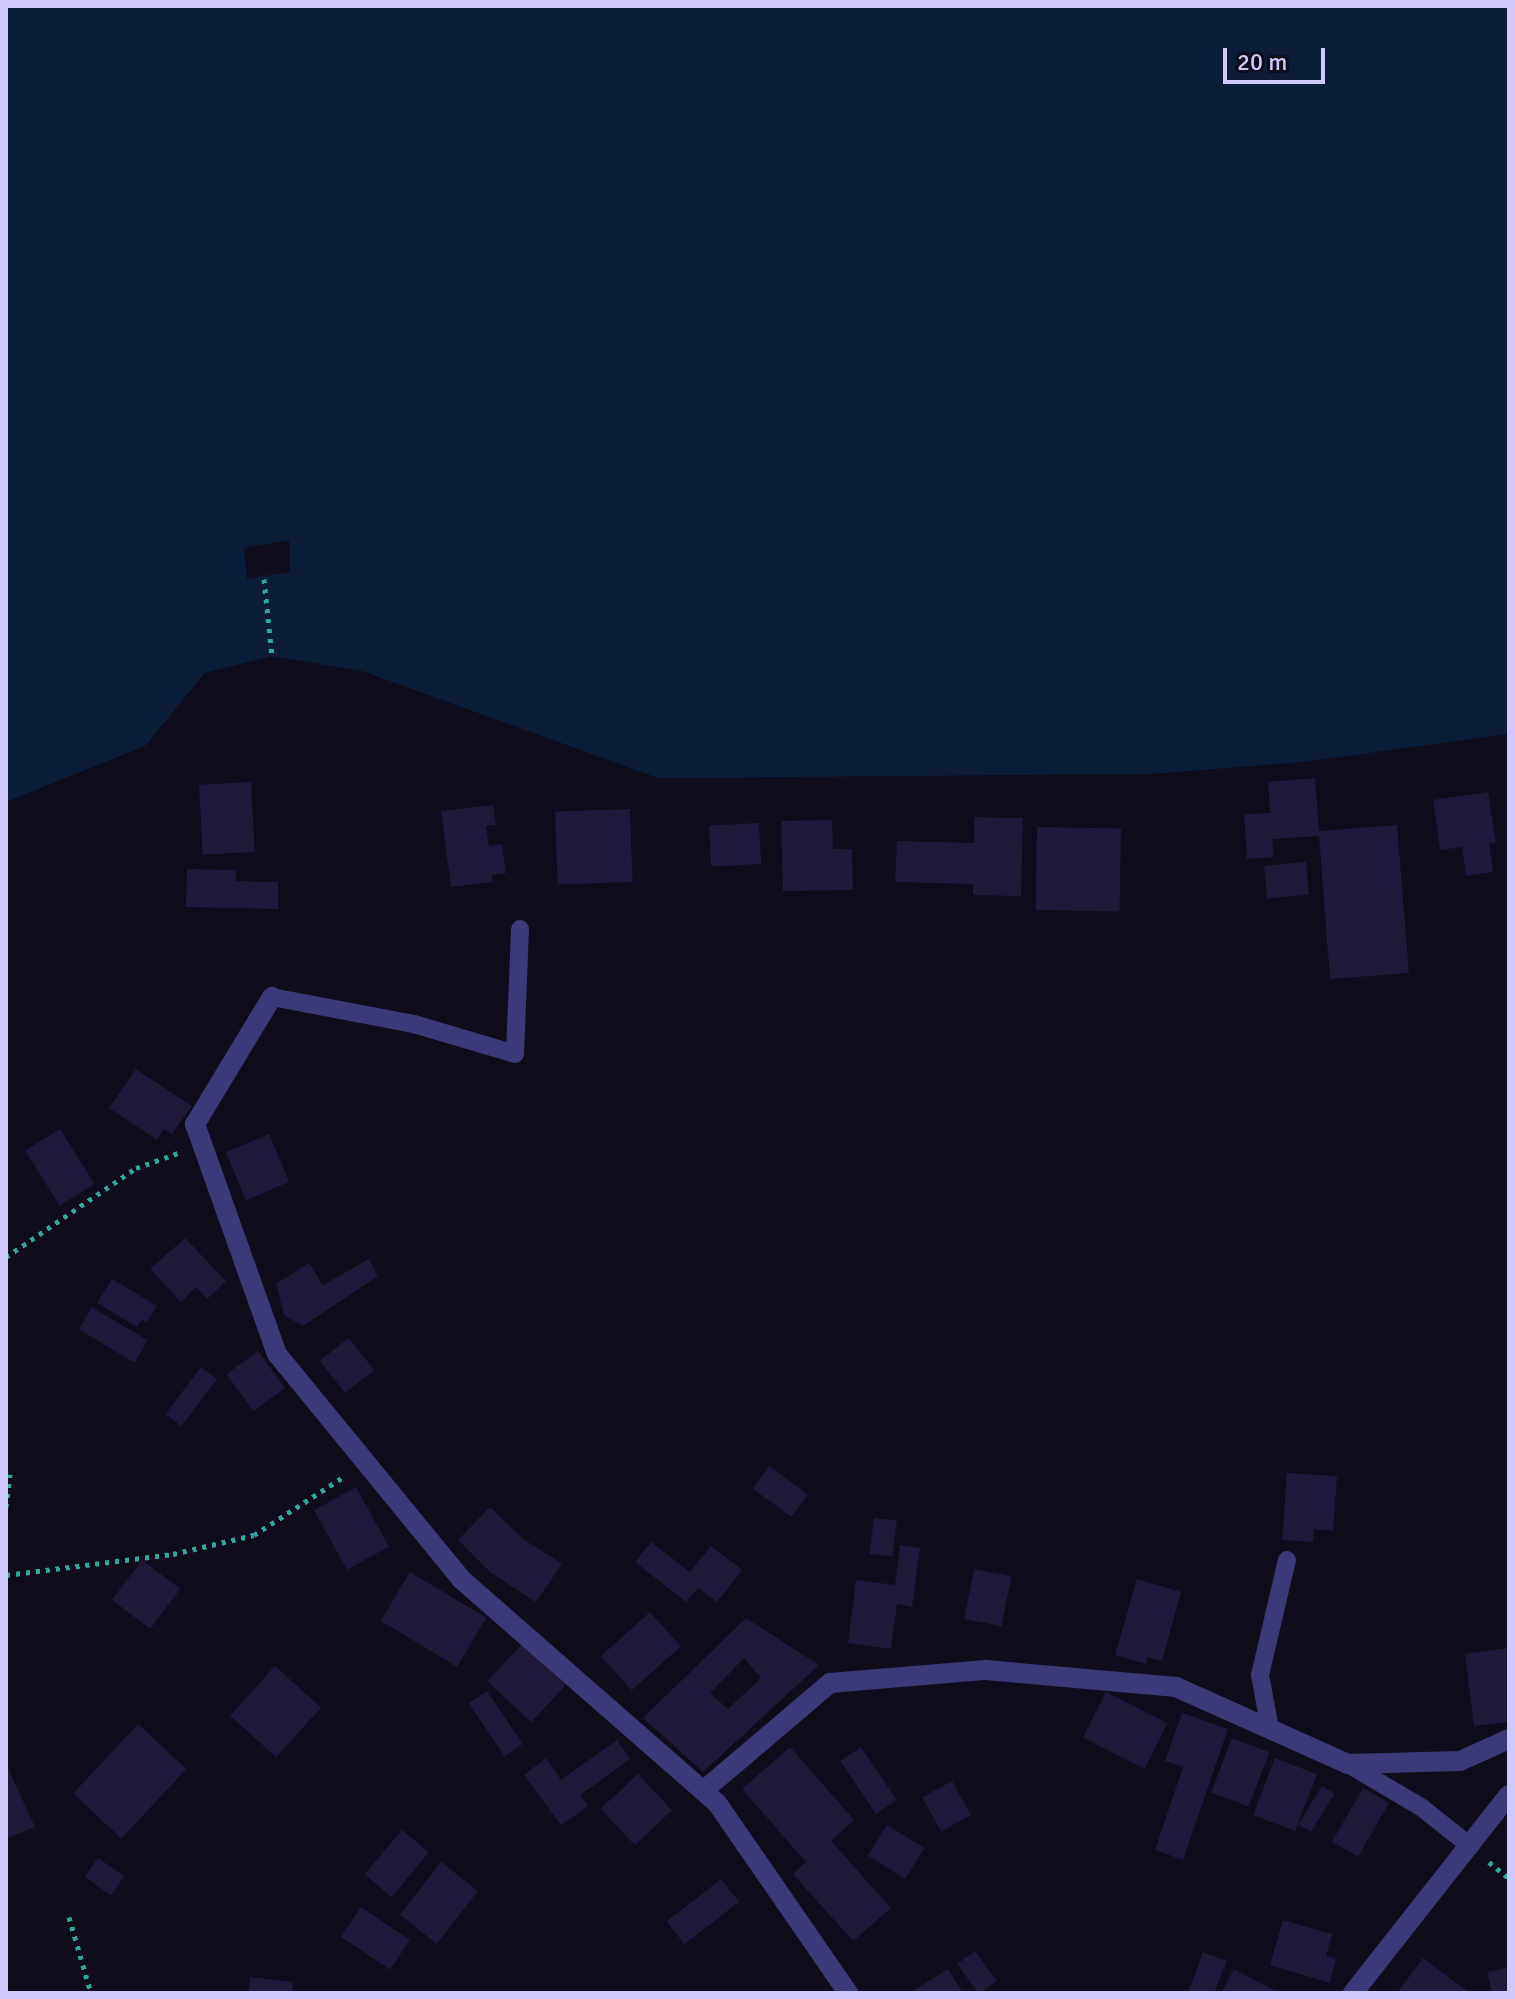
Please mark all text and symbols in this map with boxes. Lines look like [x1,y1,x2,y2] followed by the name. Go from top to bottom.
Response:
[1227,32,1329,82] scale bar
[1237,47,1287,77] text: 20 m

